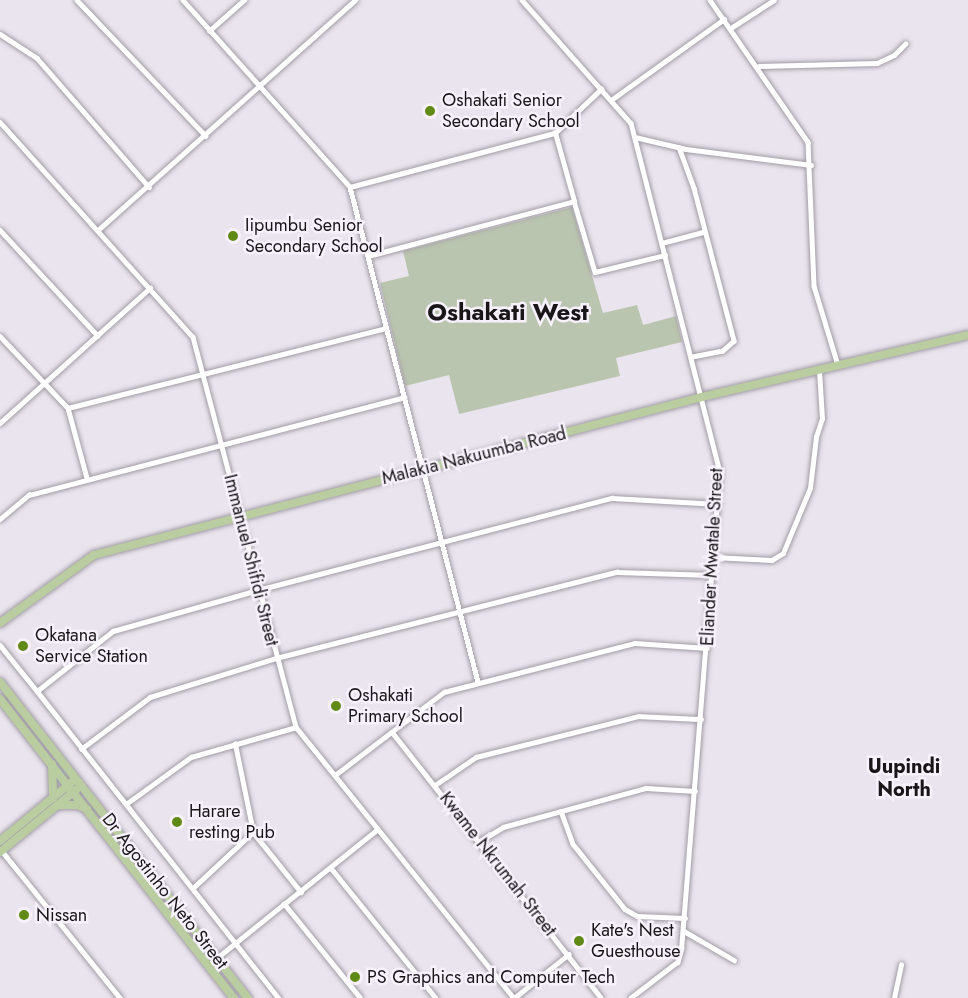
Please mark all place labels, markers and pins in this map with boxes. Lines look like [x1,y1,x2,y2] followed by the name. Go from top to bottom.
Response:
[442,90,580,132] place label: Oshakati Senior Secondary School
[423,104,437,118] marker: Oshakati Senior Secondary School
[245,215,383,258] place label: Iipumbu Senior Secondary School
[226,229,240,243] marker: Iipumbu Senior Secondary School
[35,625,148,668] place label: Okatana Service Station
[16,639,30,653] marker: Okatana Service Station
[348,685,463,728] place label: Oshakati Primary School
[329,699,343,713] marker: Oshakati Primary School
[189,801,275,844] place label: Harare resting Pub
[170,815,184,829] marker: Harare resting Pub
[36,904,87,926] place label: Nissan
[17,908,31,922] marker: Nissan
[591,920,680,962] place label: Kate's Nest Guesthouse
[572,934,586,948] marker: Kate's Nest Guesthouse
[367,966,615,988] place label: PS Graphics and Computer Tech
[348,970,362,984] marker: PS Graphics and Computer Tech

